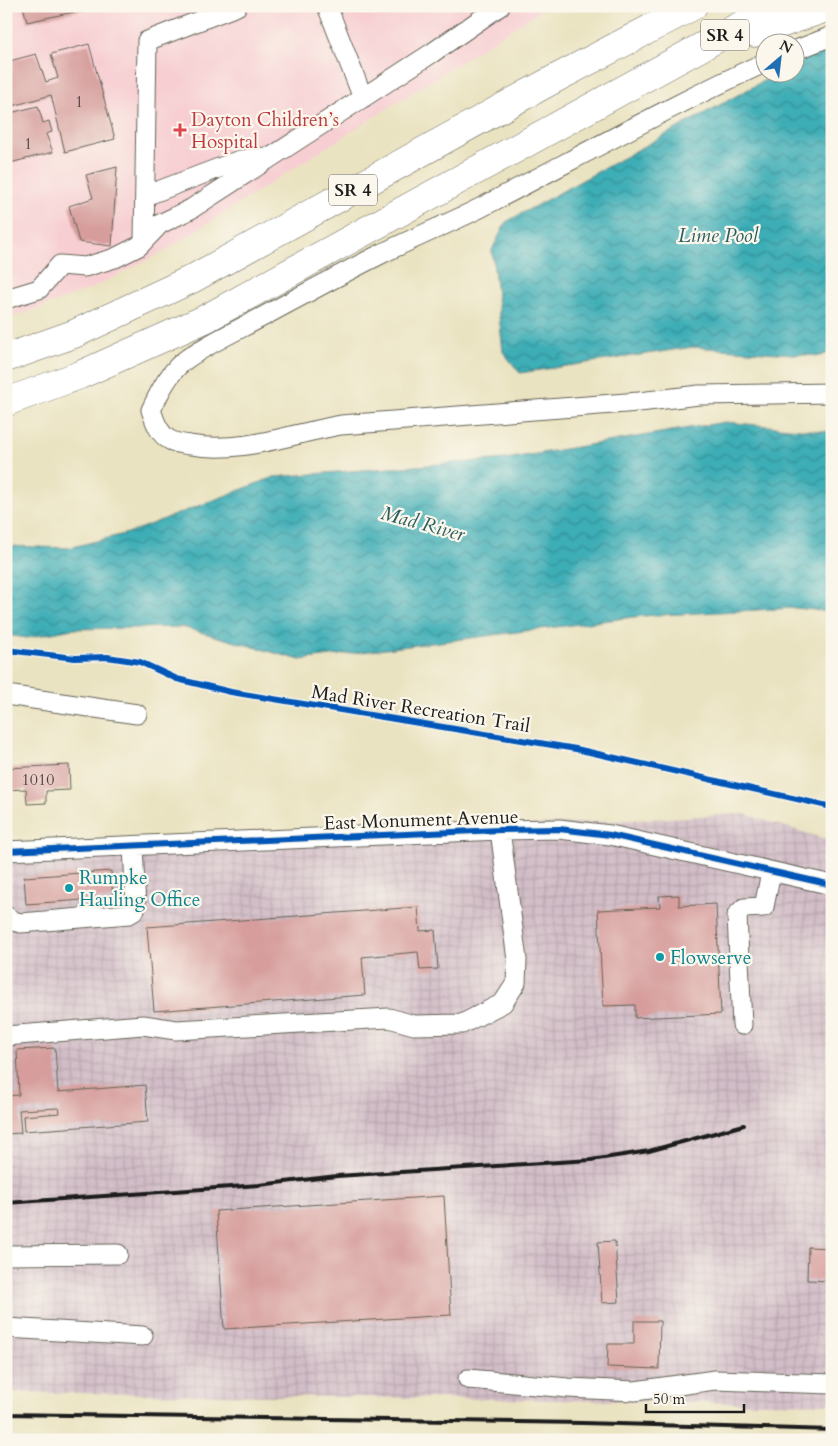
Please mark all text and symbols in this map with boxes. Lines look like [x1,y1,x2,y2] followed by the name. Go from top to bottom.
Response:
[701,20,749,50] road number: SR 4
[756,32,806,82] north arrow
[776,36,796,58] text: N
[75,91,83,113] house number: 1
[191,107,339,155] place label: Dayton Children’s Hospital
[173,123,187,137] marker: Dayton Children’s Hospital
[24,133,32,155] house number: 1
[329,174,377,206] road number: SR 4
[678,222,759,249] water label: Lime Pool
[378,499,469,548] water label: Mad River
[310,679,532,739] street label: Mad River Recreation Trail
[22,769,54,791] house number: 1010
[323,804,519,836] street label: East Monument Avenue
[79,865,200,913] place label: Rumpke Hauling Office
[63,882,75,894] marker: Rumpke Hauling Office
[670,945,751,971] place label: Flowserve
[654,951,666,963] marker: Flowserve
[646,1381,743,1413] scale bar
[653,1389,685,1409] text: 50 m

